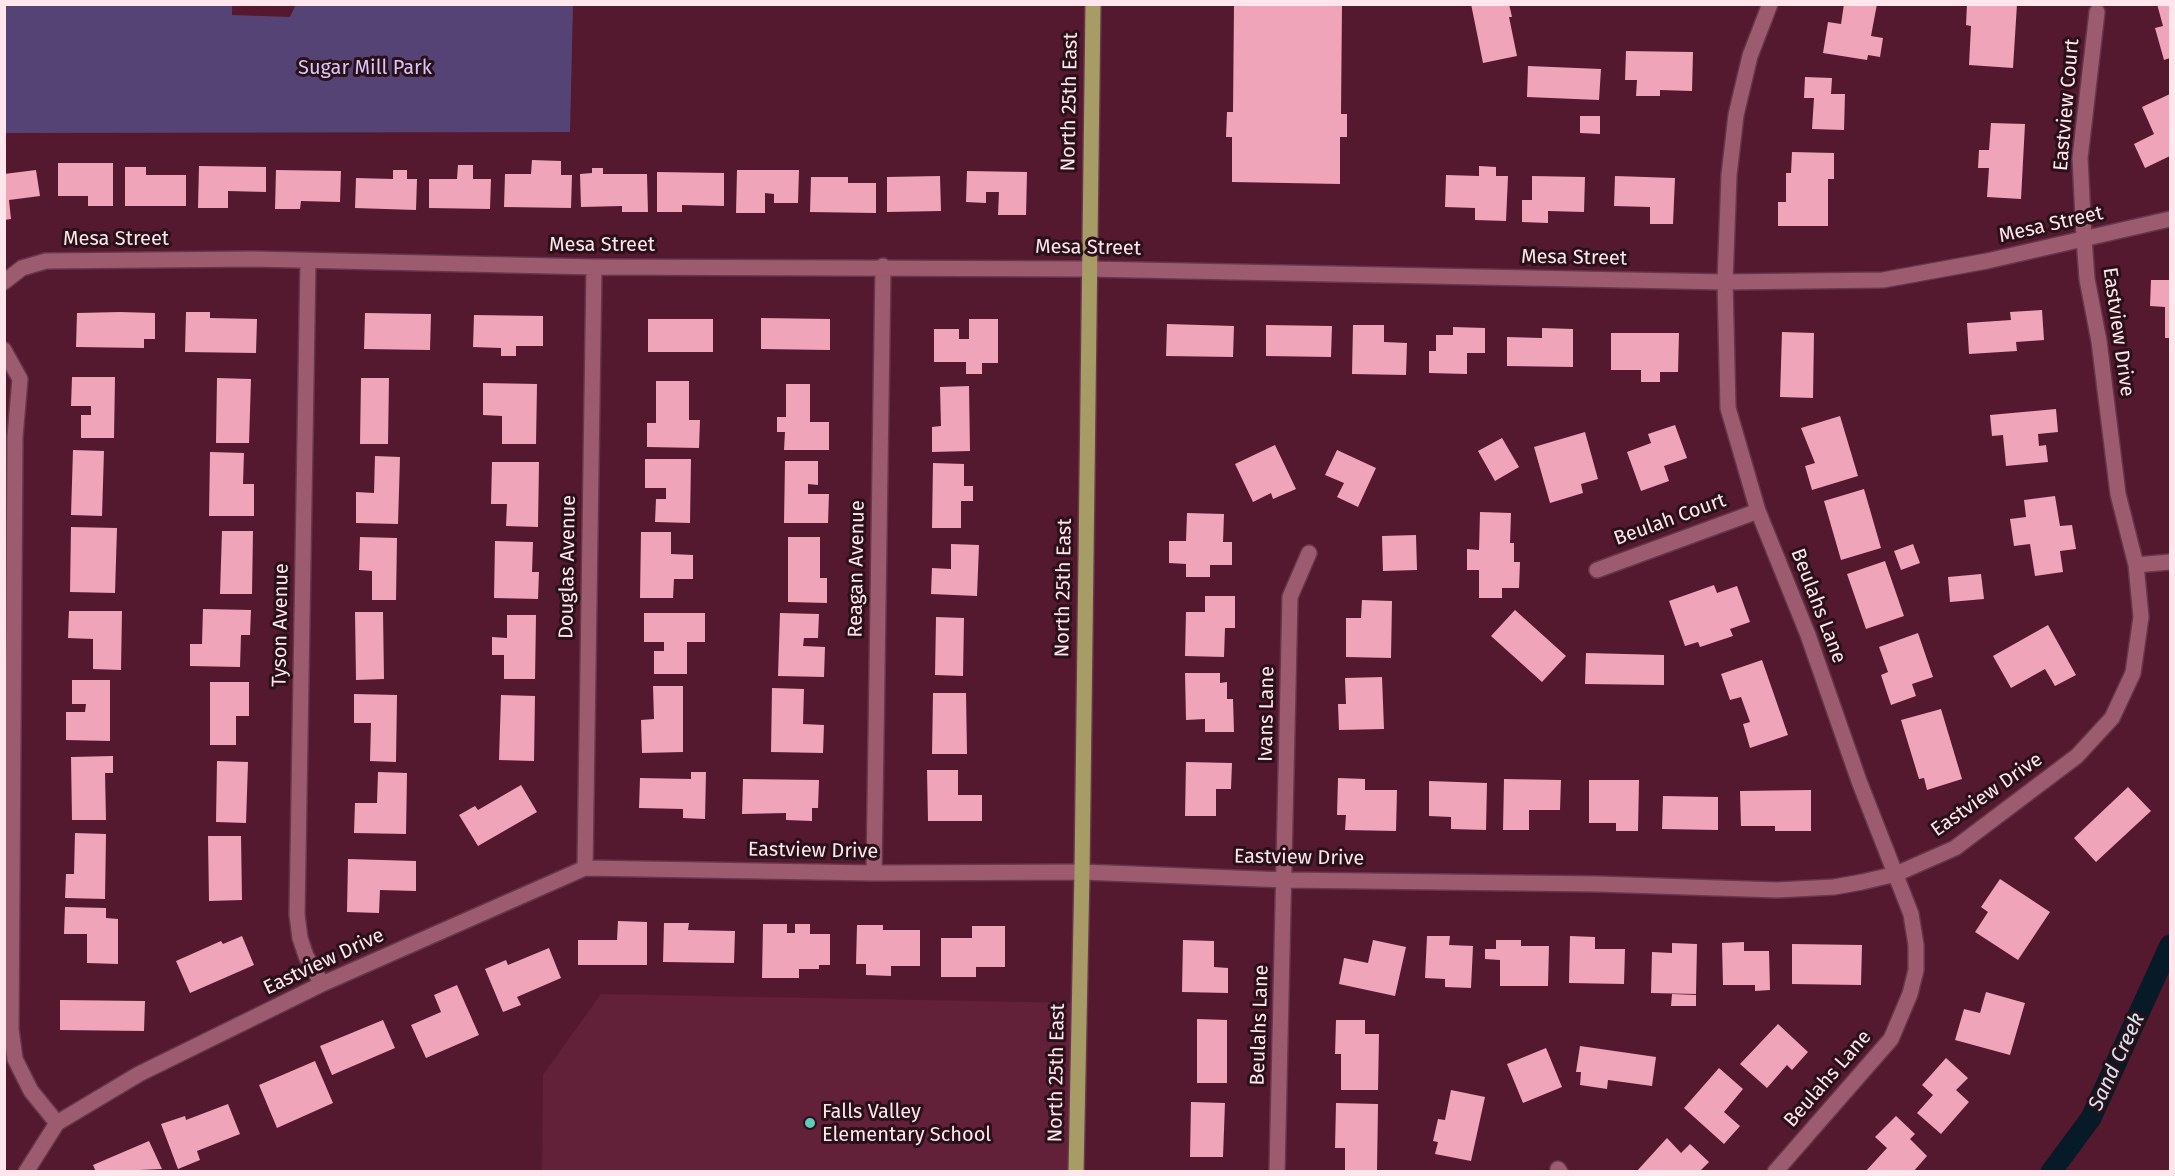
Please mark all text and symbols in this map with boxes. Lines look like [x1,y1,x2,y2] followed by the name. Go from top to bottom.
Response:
[1057,32,1083,172] street label: North 25th East
[2049,38,2085,172] street label: Eastview Court
[298,56,432,80] park label: Sugar Mill Park
[1997,201,2105,249] street label: Mesa Street
[63,227,169,251] street label: Mesa Street
[549,233,655,257] street label: Mesa Street
[1035,235,1141,261] street label: Mesa Street
[1521,245,1627,271] street label: Mesa Street
[2097,266,2139,398] street label: Eastview Drive
[1611,489,1729,551] street label: Beulah Court
[555,495,581,639] street label: Douglas Avenue
[844,500,870,638] street label: Reagan Avenue
[1051,518,1077,658] street label: North 25th East
[1785,545,1851,667] street label: Beulahs Lane
[268,563,294,687] street label: Tyson Avenue
[1254,666,1280,762] street label: Ivans Lane
[1927,748,2047,842] street label: Eastview Drive
[748,838,878,864] street label: Eastview Drive
[1234,845,1364,871] street label: Eastview Drive
[260,924,388,1000] street label: Eastview Drive
[1246,964,1274,1086] street label: Beulahs Lane
[1044,1003,1070,1143] street label: North 25th East
[2083,1009,2151,1115] water label: Sand Creek
[1779,1025,1877,1133] street label: Beulahs Lane
[822,1100,991,1147] place label: Falls Valley Elementary School
[803,1116,817,1130] marker: Falls Valley Elementary School

